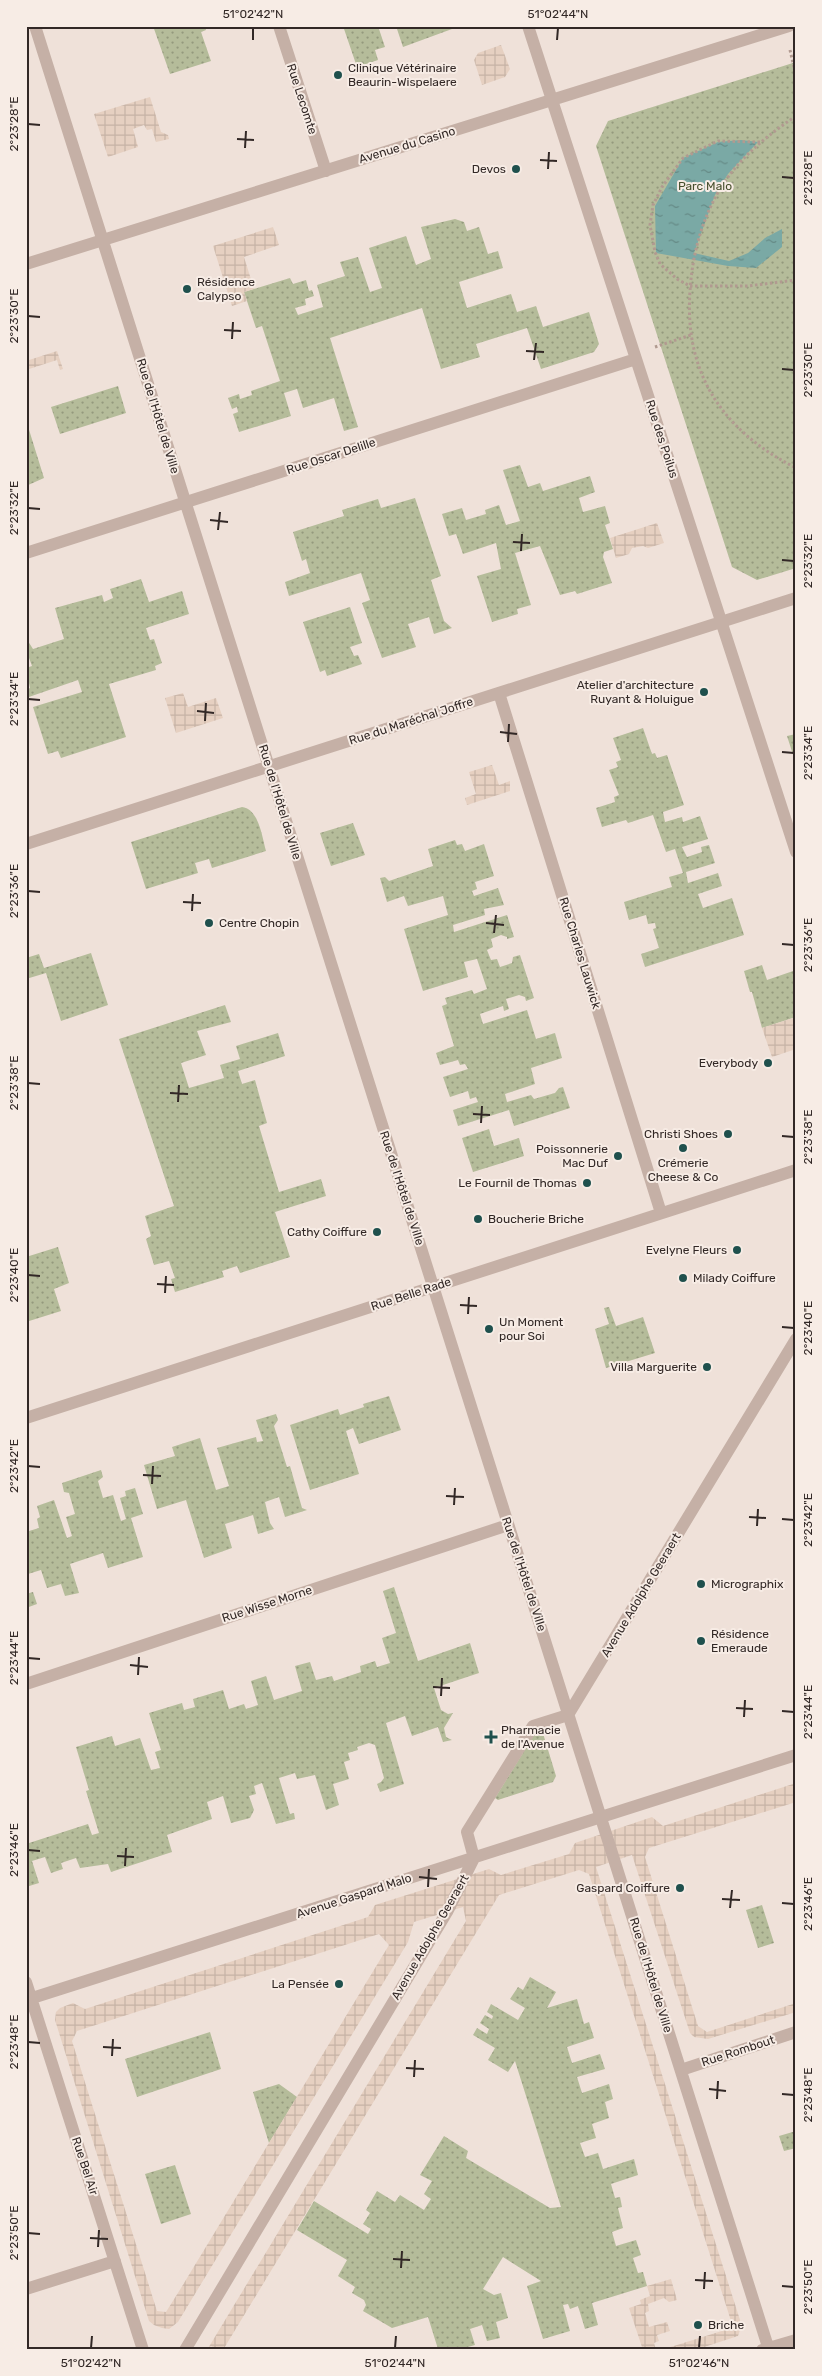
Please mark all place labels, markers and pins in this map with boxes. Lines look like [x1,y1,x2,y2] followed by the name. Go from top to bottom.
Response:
[348,61,457,89] place label: Clinique Vétérinaire Beaurin-Wispelaere
[332,69,344,81] marker: Clinique Vétérinaire Beaurin-Wispelaere
[472,162,506,176] place label: Devos
[510,163,522,175] marker: Devos
[197,275,255,303] place label: Résidence Calypso
[181,283,193,295] marker: Résidence Calypso
[577,678,694,706] place label: Atelier d'architecture Ruyant & Holuigue
[698,686,710,698] marker: Atelier d'architecture Ruyant & Holuigue
[219,916,299,930] place label: Centre Chopin
[203,917,215,929] marker: Centre Chopin
[699,1056,758,1070] place label: Everybody
[762,1057,774,1069] marker: Everybody
[644,1127,718,1141] place label: Christi Shoes
[722,1128,734,1140] marker: Christi Shoes
[536,1142,608,1170] place label: Poissonnerie Mac Duf
[677,1142,689,1154] marker: Crémerie Cheese & Co
[612,1150,624,1162] marker: Poissonnerie Mac Duf
[648,1156,718,1184] place label: Crémerie Cheese & Co
[458,1176,577,1190] place label: Le Fournil de Thomas
[581,1177,593,1189] marker: Le Fournil de Thomas
[488,1212,584,1226] place label: Boucherie Briche
[472,1213,484,1225] marker: Boucherie Briche
[287,1225,367,1239] place label: Cathy Coiffure
[371,1226,383,1238] marker: Cathy Coiffure
[646,1243,727,1257] place label: Evelyne Fleurs
[731,1244,743,1256] marker: Evelyne Fleurs
[693,1271,776,1285] place label: Milady Coiffure
[677,1272,689,1284] marker: Milady Coiffure
[499,1315,564,1343] place label: Un Moment pour Soi
[483,1323,495,1335] marker: Un Moment pour Soi
[610,1360,697,1374] place label: Villa Marguerite
[701,1361,713,1373] marker: Villa Marguerite
[711,1577,784,1591] place label: Micrographix
[695,1578,707,1590] marker: Micrographix
[711,1627,769,1655] place label: Résidence Emeraude
[695,1635,707,1647] marker: Résidence Emeraude
[501,1723,565,1751] place label: Pharmacie de l'Avenue
[485,1731,497,1743] marker: Pharmacie de l'Avenue
[576,1881,670,1895] place label: Gaspard Coiffure
[674,1882,686,1894] marker: Gaspard Coiffure
[272,1977,329,1991] place label: La Pensée
[333,1978,345,1990] marker: La Pensée
[708,2318,744,2332] place label: Briche
[692,2319,704,2331] marker: Briche

